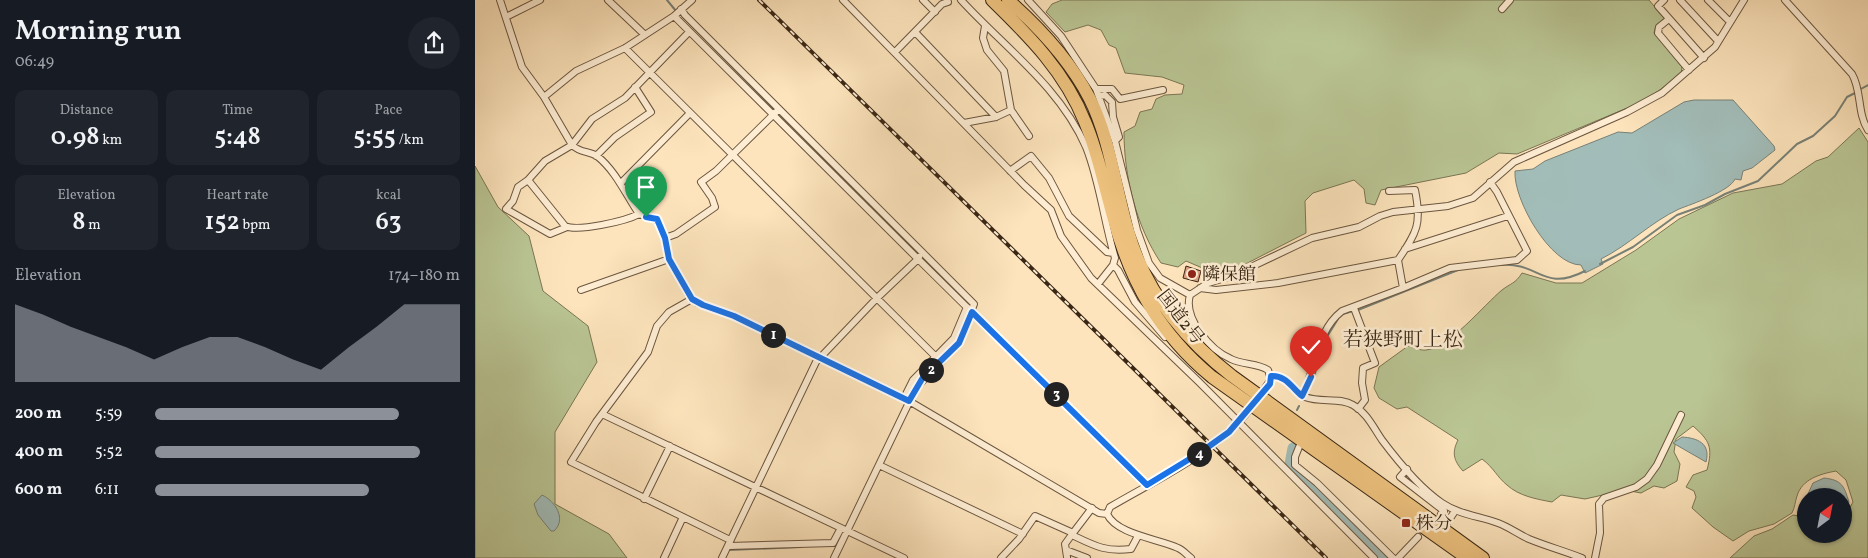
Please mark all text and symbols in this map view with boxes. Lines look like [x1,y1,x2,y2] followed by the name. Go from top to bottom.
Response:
[15,12,182,51] text: Morning run
[408,17,460,69] button: share
[15,51,54,73] text: 06:49
[60,101,113,120] text: Distance
[222,101,253,120] text: Time
[375,101,403,120] text: Pace
[51,120,99,155] text: 0.98
[214,120,261,155] text: 5:48
[353,120,396,155] text: 5:55
[99,131,122,150] text: km
[396,131,424,150] text: /km
[625,166,667,217] pin
[632,173,660,201] icon: arrive
[57,186,116,205] text: Elevation
[207,186,268,205] text: Heart rate
[376,186,401,205] text: kcal
[72,205,86,240] text: 8
[205,205,240,240] text: 152
[376,205,401,240] text: 63
[86,216,101,235] text: m
[240,216,270,235] text: bpm
[1202,263,1256,288] place label: 隣保館
[15,265,82,287] text: Elevation
[388,265,460,287] text: 174–180 m
[1186,268,1198,280] marker: 隣保館
[1150,285,1209,351] street label: 国道2号
[761,322,785,348] pin: 1
[771,326,776,345] text: 1
[1290,326,1332,377] pin
[1343,327,1463,355] district label: 若狭野町上松
[1297,333,1325,361] icon: check
[919,358,943,382] pin: 2
[928,361,935,380] text: 2
[1043,382,1069,406] pin: 3
[1053,385,1060,404] text: 3
[15,403,62,425] text: 200 m
[95,403,122,425] text: 5:59
[15,441,63,463] text: 400 m
[95,441,123,463] text: 5:52
[1187,442,1211,466] pin: 4
[1195,445,1204,464] text: 4
[15,479,62,501] text: 600 m
[95,479,119,501] text: 6:11
[1797,488,1853,542] north arrow
[1797,488,1852,543] map controls
[1416,512,1452,537] place label: 株分
[1400,517,1412,529] marker: 株分

